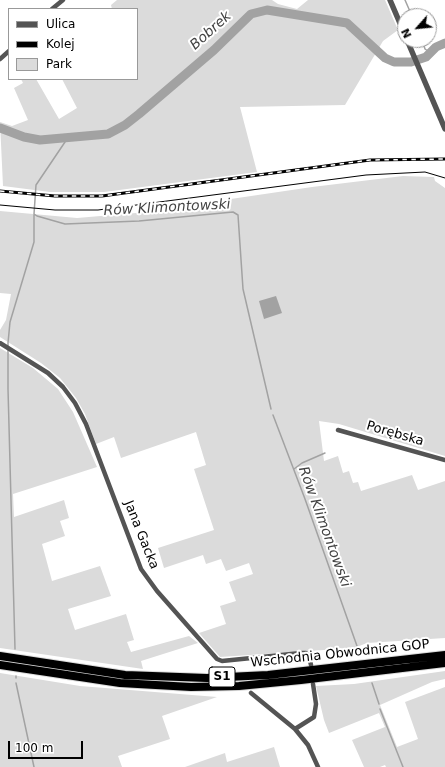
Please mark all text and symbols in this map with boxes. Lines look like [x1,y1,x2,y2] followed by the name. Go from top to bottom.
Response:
[8,8,138,80] legend
[187,8,235,54] water label: Bobrek
[397,8,437,48] north arrow
[46,17,75,31] text: Ulica
[399,26,415,40] text: N
[46,37,75,51] text: Kolej
[46,57,72,71] text: Park
[103,196,231,220] water label: Rów Klimontowski
[365,418,425,450] street label: Porębska
[294,464,354,590] water label: Rów Klimontowski
[120,498,162,572] street label: Jana Gacka
[250,637,430,671] street label: Wschodnia Obwodnica GOP
[209,667,235,687] road number: S1
[10,733,85,759] scale bar
[15,741,53,755] text: 100 m

